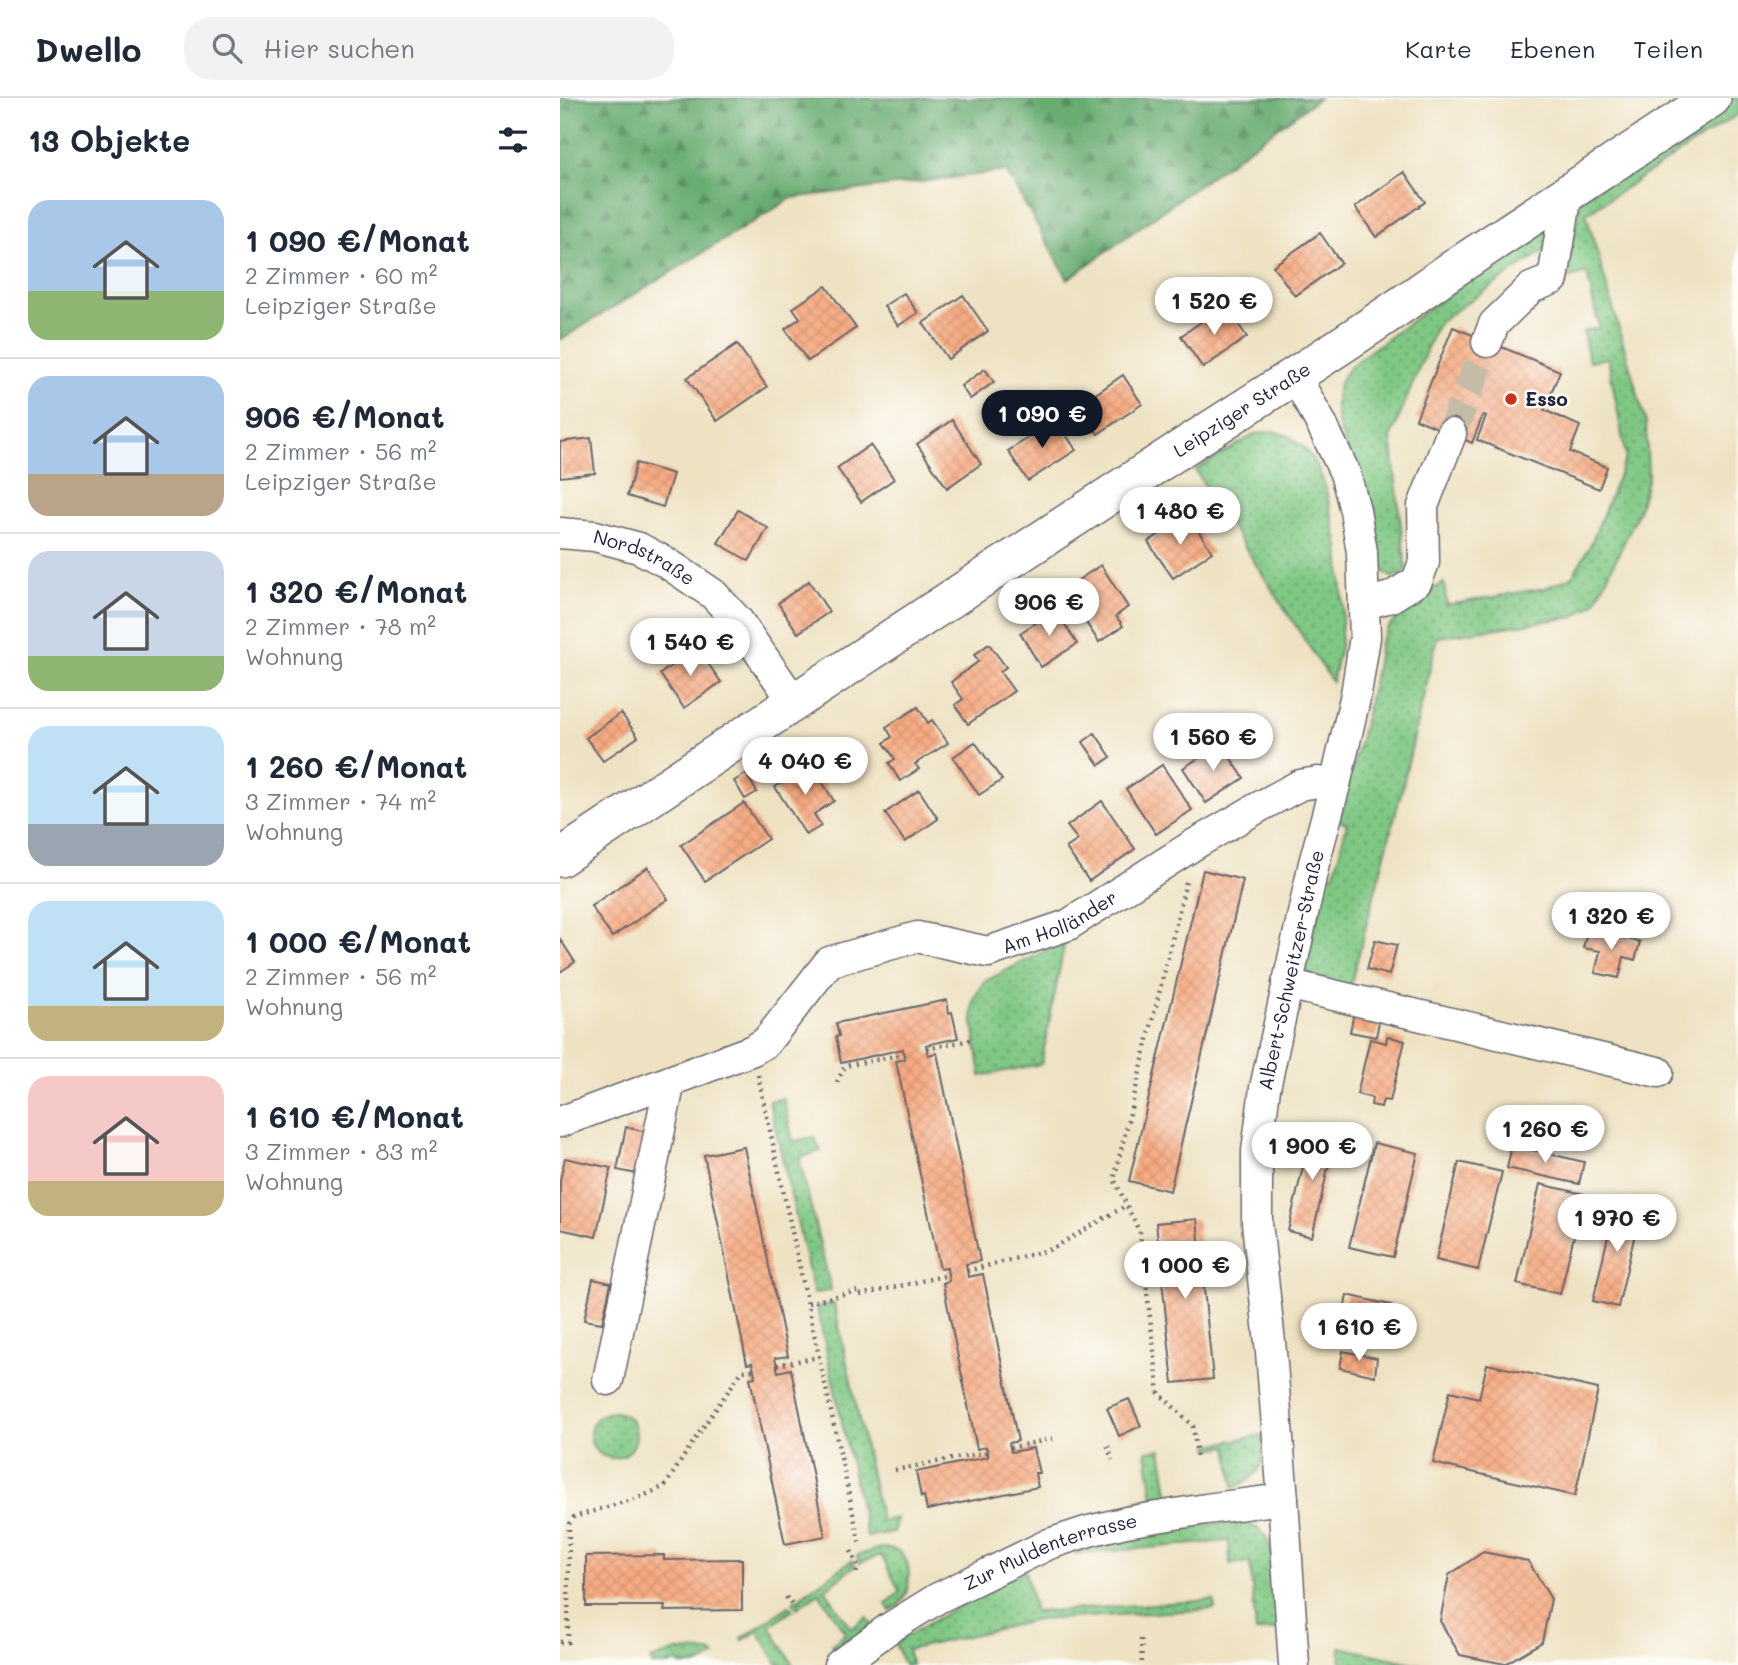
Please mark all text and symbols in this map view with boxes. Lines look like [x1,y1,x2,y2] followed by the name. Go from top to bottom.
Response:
[184,17,674,80] search box
[35,27,142,70] text: Dwello
[208,29,246,67] icon: search
[264,31,415,65] text: Hier suchen
[1405,33,1472,64] text: Karte
[1510,33,1595,64] text: Ebenen
[1633,33,1703,64] text: Teilen
[28,120,190,160] text: 13 Objekte
[494,121,532,159] icon: filters
[245,220,470,260] text: 1 090 €/Monat
[84,228,168,312] icon: home
[245,260,437,290] text: 2 Zimmer · 60 m²
[1149,278,1279,337] pin: 1 520 €
[1171,285,1257,315] text: 1 520 €
[245,290,437,320] text: Leipziger Straße
[1168,356,1315,462] street label: Leipziger Straße
[1525,386,1568,411] place label: Esso
[977,390,1107,450] pin: 1 090 €
[1503,391,1519,407] marker: Esso
[245,396,445,436] text: 906 €/Monat
[998,398,1086,428] text: 1 090 €
[84,404,168,488] icon: home
[245,436,437,466] text: 2 Zimmer · 56 m²
[245,466,437,496] text: Leipziger Straße
[1115,488,1245,547] pin: 1 480 €
[1135,495,1225,525] text: 1 480 €
[591,523,700,590] street label: Nordstraße
[245,571,467,611] text: 1 320 €/Monat
[1000,578,1098,638] pin: 906 €
[84,579,168,663] icon: home
[1014,586,1084,616] text: 906 €
[245,611,436,641] text: 2 Zimmer · 78 m²
[625,618,755,678] pin: 1 540 €
[646,626,734,656] text: 1 540 €
[245,641,343,671] text: Wohnung
[1148,714,1278,773] pin: 1 560 €
[1169,721,1257,751] text: 1 560 €
[740,738,870,797] pin: 4 040 €
[758,745,852,775] text: 4 040 €
[245,746,467,786] text: 1 260 €/Monat
[84,754,168,838] icon: home
[245,786,436,816] text: 3 Zimmer · 74 m²
[245,816,343,846] text: Wohnung
[1252,847,1329,1092] street label: Albert-Schweitzer-Straße
[999,884,1121,958] street label: Am Holländer
[1546,892,1676,952] pin: 1 320 €
[1568,900,1654,930] text: 1 320 €
[245,921,471,961] text: 1 000 €/Monat
[84,929,168,1013] icon: home
[245,961,437,991] text: 2 Zimmer · 56 m²
[245,991,343,1021] text: Wohnung
[245,1096,464,1136] text: 1 610 €/Monat
[84,1104,168,1188] icon: home
[1480,1105,1610,1165] pin: 1 260 €
[1502,1113,1588,1143] text: 1 260 €
[1247,1122,1377,1182] pin: 1 900 €
[1268,1130,1356,1160] text: 1 900 €
[245,1136,437,1166] text: 3 Zimmer · 83 m²
[245,1166,343,1196] text: Wohnung
[1552,1194,1682,1254] pin: 1 970 €
[1574,1202,1660,1232] text: 1 970 €
[1120,1242,1250,1301] pin: 1 000 €
[1140,1249,1230,1279] text: 1 000 €
[1294,1304,1424,1363] pin: 1 610 €
[1317,1311,1401,1341] text: 1 610 €
[959,1507,1139,1596] street label: Zur Muldenterrasse

